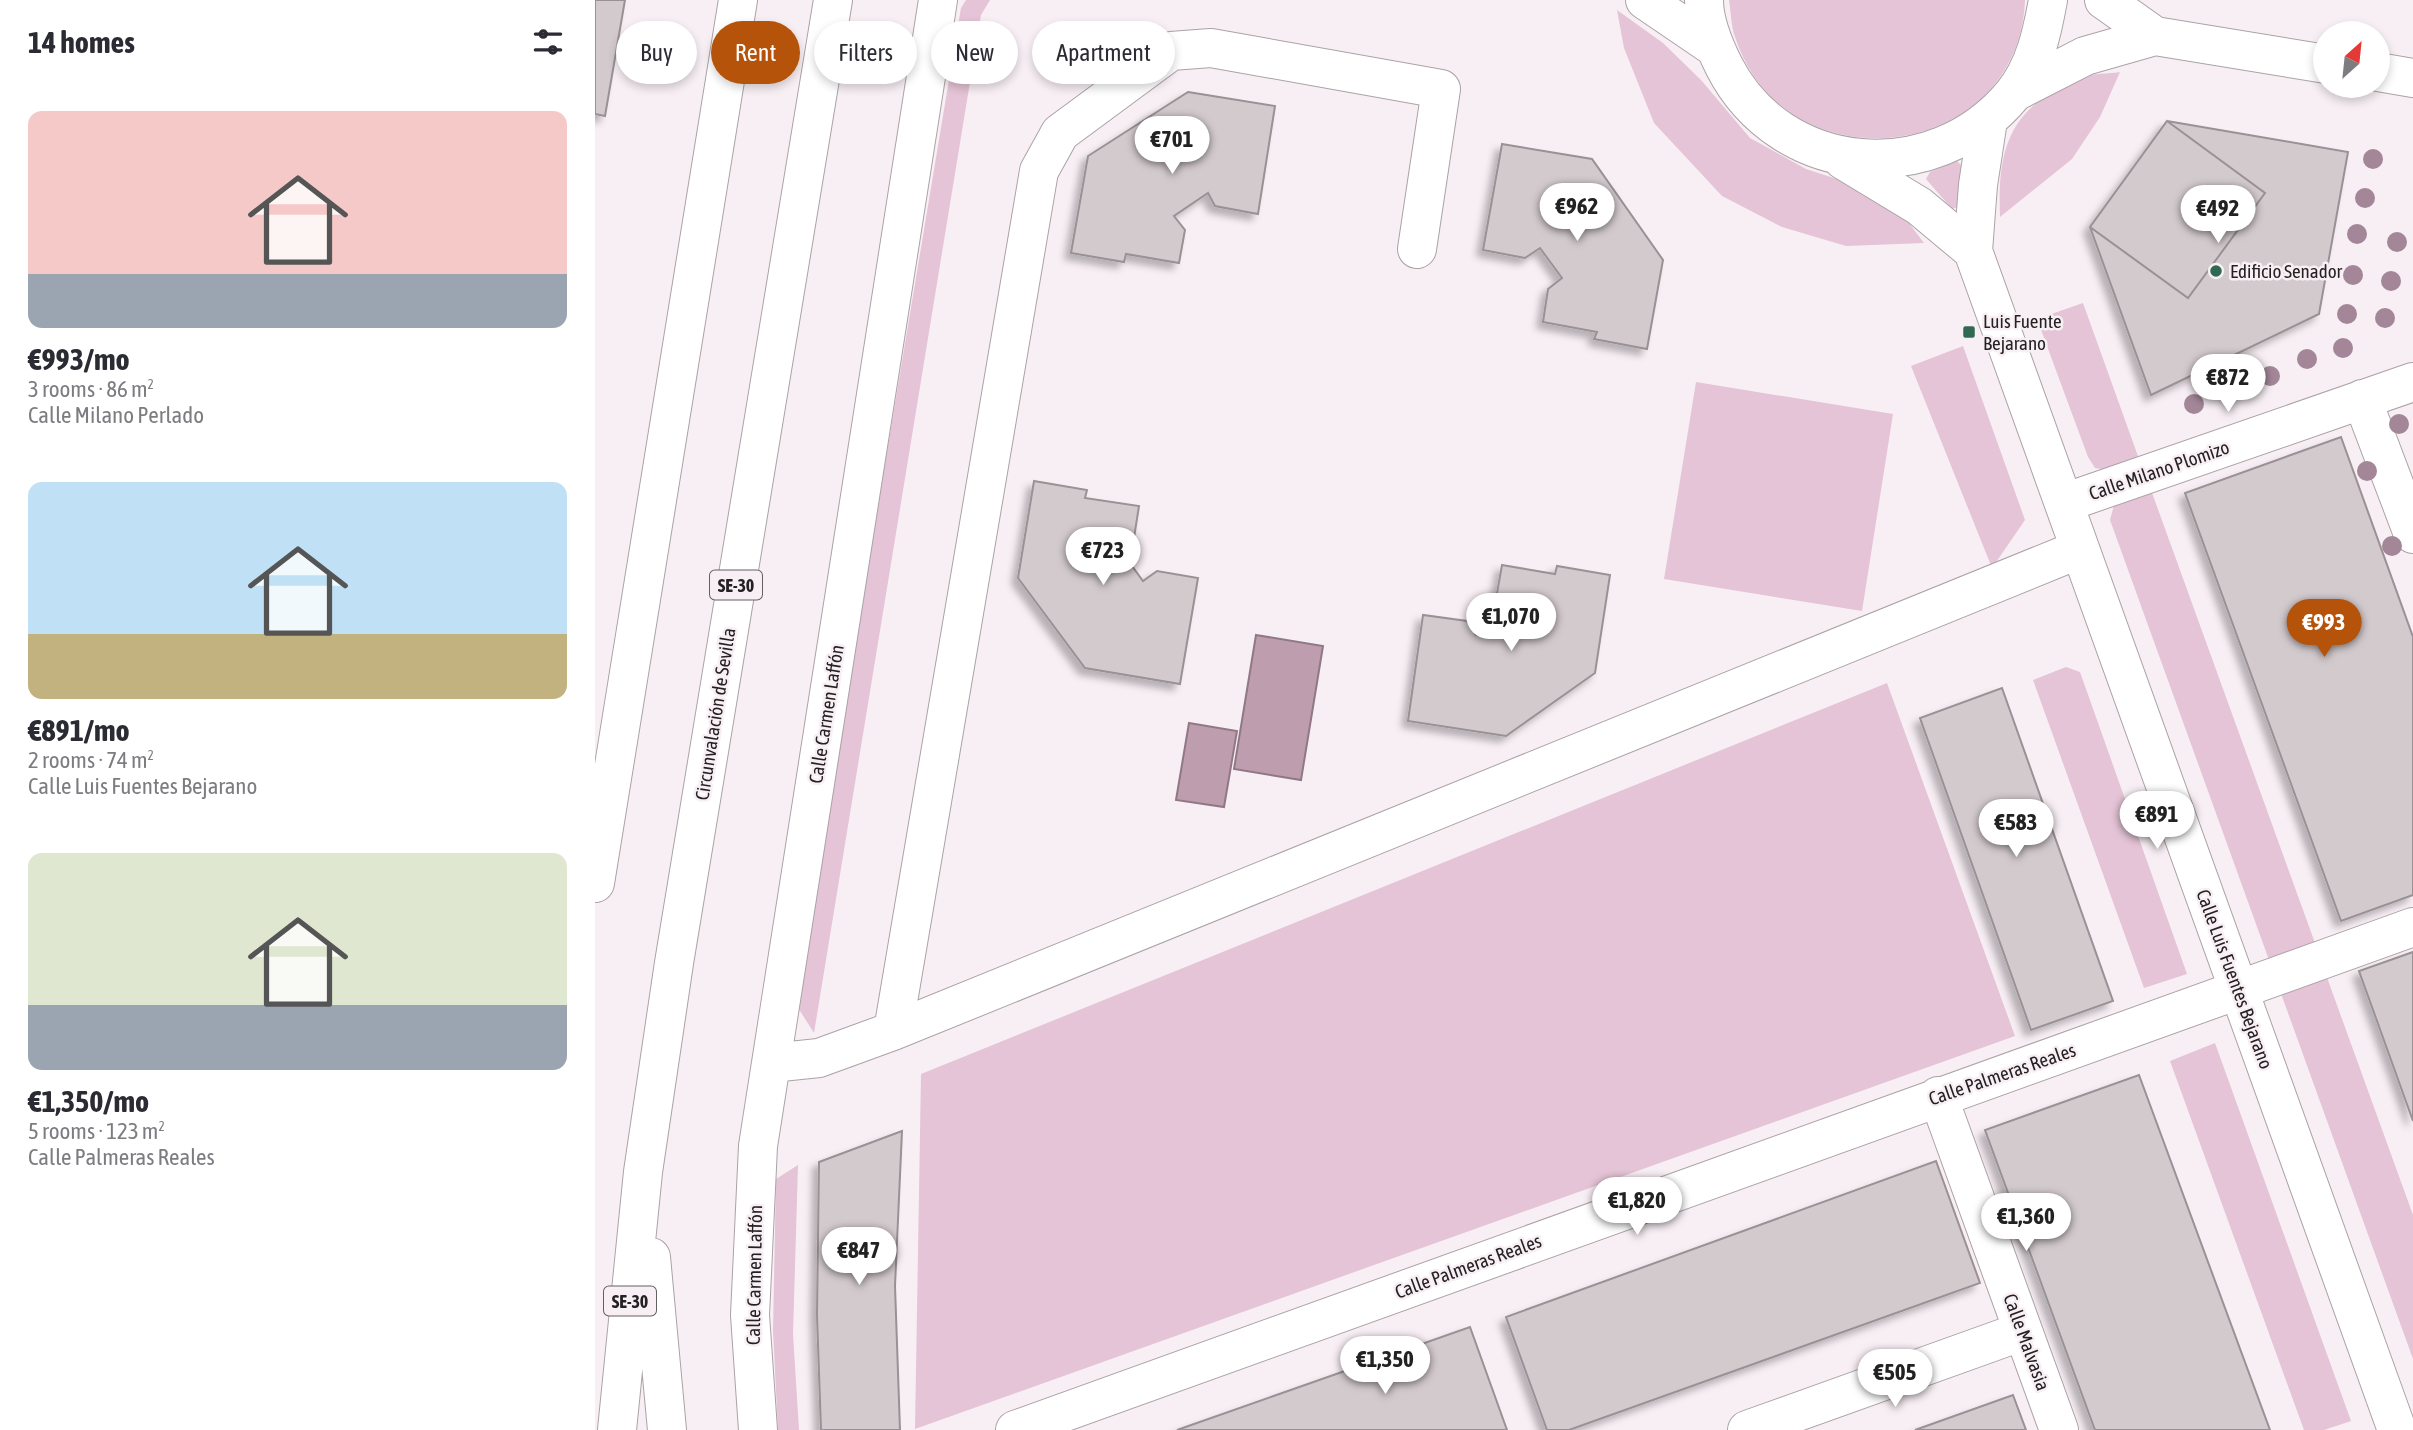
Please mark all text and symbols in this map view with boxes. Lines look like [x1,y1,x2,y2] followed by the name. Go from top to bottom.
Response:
[616,21,697,84] chip: Buy
[711,21,800,84] chip: Rent
[814,21,917,84] chip: Filters
[931,21,1018,84] chip: New
[1032,21,1175,84] chip: Apartment
[2313,21,2391,98] north arrow
[2313,21,2390,98] map controls
[529,23,567,61] icon: filters
[28,25,135,59] text: 14 homes
[1131,116,1213,176] pin: €701
[1151,126,1193,152] text: €701
[235,157,361,283] icon: home
[1536,184,1618,243] pin: €962
[2177,186,2259,245] pin: €492
[1556,193,1598,219] text: €962
[2197,195,2239,221] text: €492
[2230,260,2343,282] place label: Edificio Senador
[2208,263,2224,279] marker: Edificio Senador
[1983,310,2062,354] place label: Luis Fuente Bejarano
[1961,324,1977,340] marker: Luis Fuente Bejarano
[28,342,130,376] text: €993/mo
[2187,354,2269,414] pin: €872
[2207,364,2249,390] text: €872
[28,376,154,402] text: 3 rooms · 86 m²
[28,402,204,428] text: Calle Milano Perlado
[2086,436,2232,504] street label: Calle Milano Plomizo
[235,528,361,654] icon: home
[1062,528,1144,587] pin: €723
[1082,537,1124,563] text: €723
[710,570,762,600] road number: SE-30
[1454,594,1568,653] pin: €1,070
[2283,600,2365,659] pin: €993
[1482,603,1540,629] text: €1,070
[2303,609,2345,635] text: €993
[691,626,739,802] street label: Circunvalación de Sevilla
[804,643,848,785] street label: Calle Carmen Laffón
[28,713,130,747] text: €891/mo
[28,747,154,773] text: 2 rooms · 74 m²
[28,773,257,799] text: Calle Luis Fuentes Bejarano
[2116,792,2198,851] pin: €891
[1975,800,2057,859] pin: €583
[2136,801,2178,827] text: €891
[1995,809,2037,835] text: €583
[2192,886,2278,1072] street label: Calle Luis Fuentes Bejarano
[235,899,361,1025] icon: home
[1926,1038,2079,1109] street label: Calle Palmeras Reales
[28,1084,149,1118] text: €1,350/mo
[28,1118,165,1144] text: 5 rooms · 123 m²
[28,1144,215,1170] text: Calle Palmeras Reales
[1580,1178,1694,1237] pin: €1,820
[1608,1187,1666,1213] text: €1,820
[1969,1194,2083,1253] pin: €1,360
[1997,1203,2055,1229] text: €1,360
[742,1205,766,1345] street label: Calle Carmen Laffón
[818,1228,900,1287] pin: €847
[1392,1229,1544,1303] street label: Calle Palmeras Reales
[838,1237,880,1263] text: €847
[604,1286,656,1316] road number: SE-30
[1999,1291,2055,1393] street label: Calle Malvasia
[1328,1336,1442,1396] pin: €1,350
[1356,1346,1414,1372] text: €1,350
[1854,1350,1936,1409] pin: €505
[1874,1359,1916,1385] text: €505

